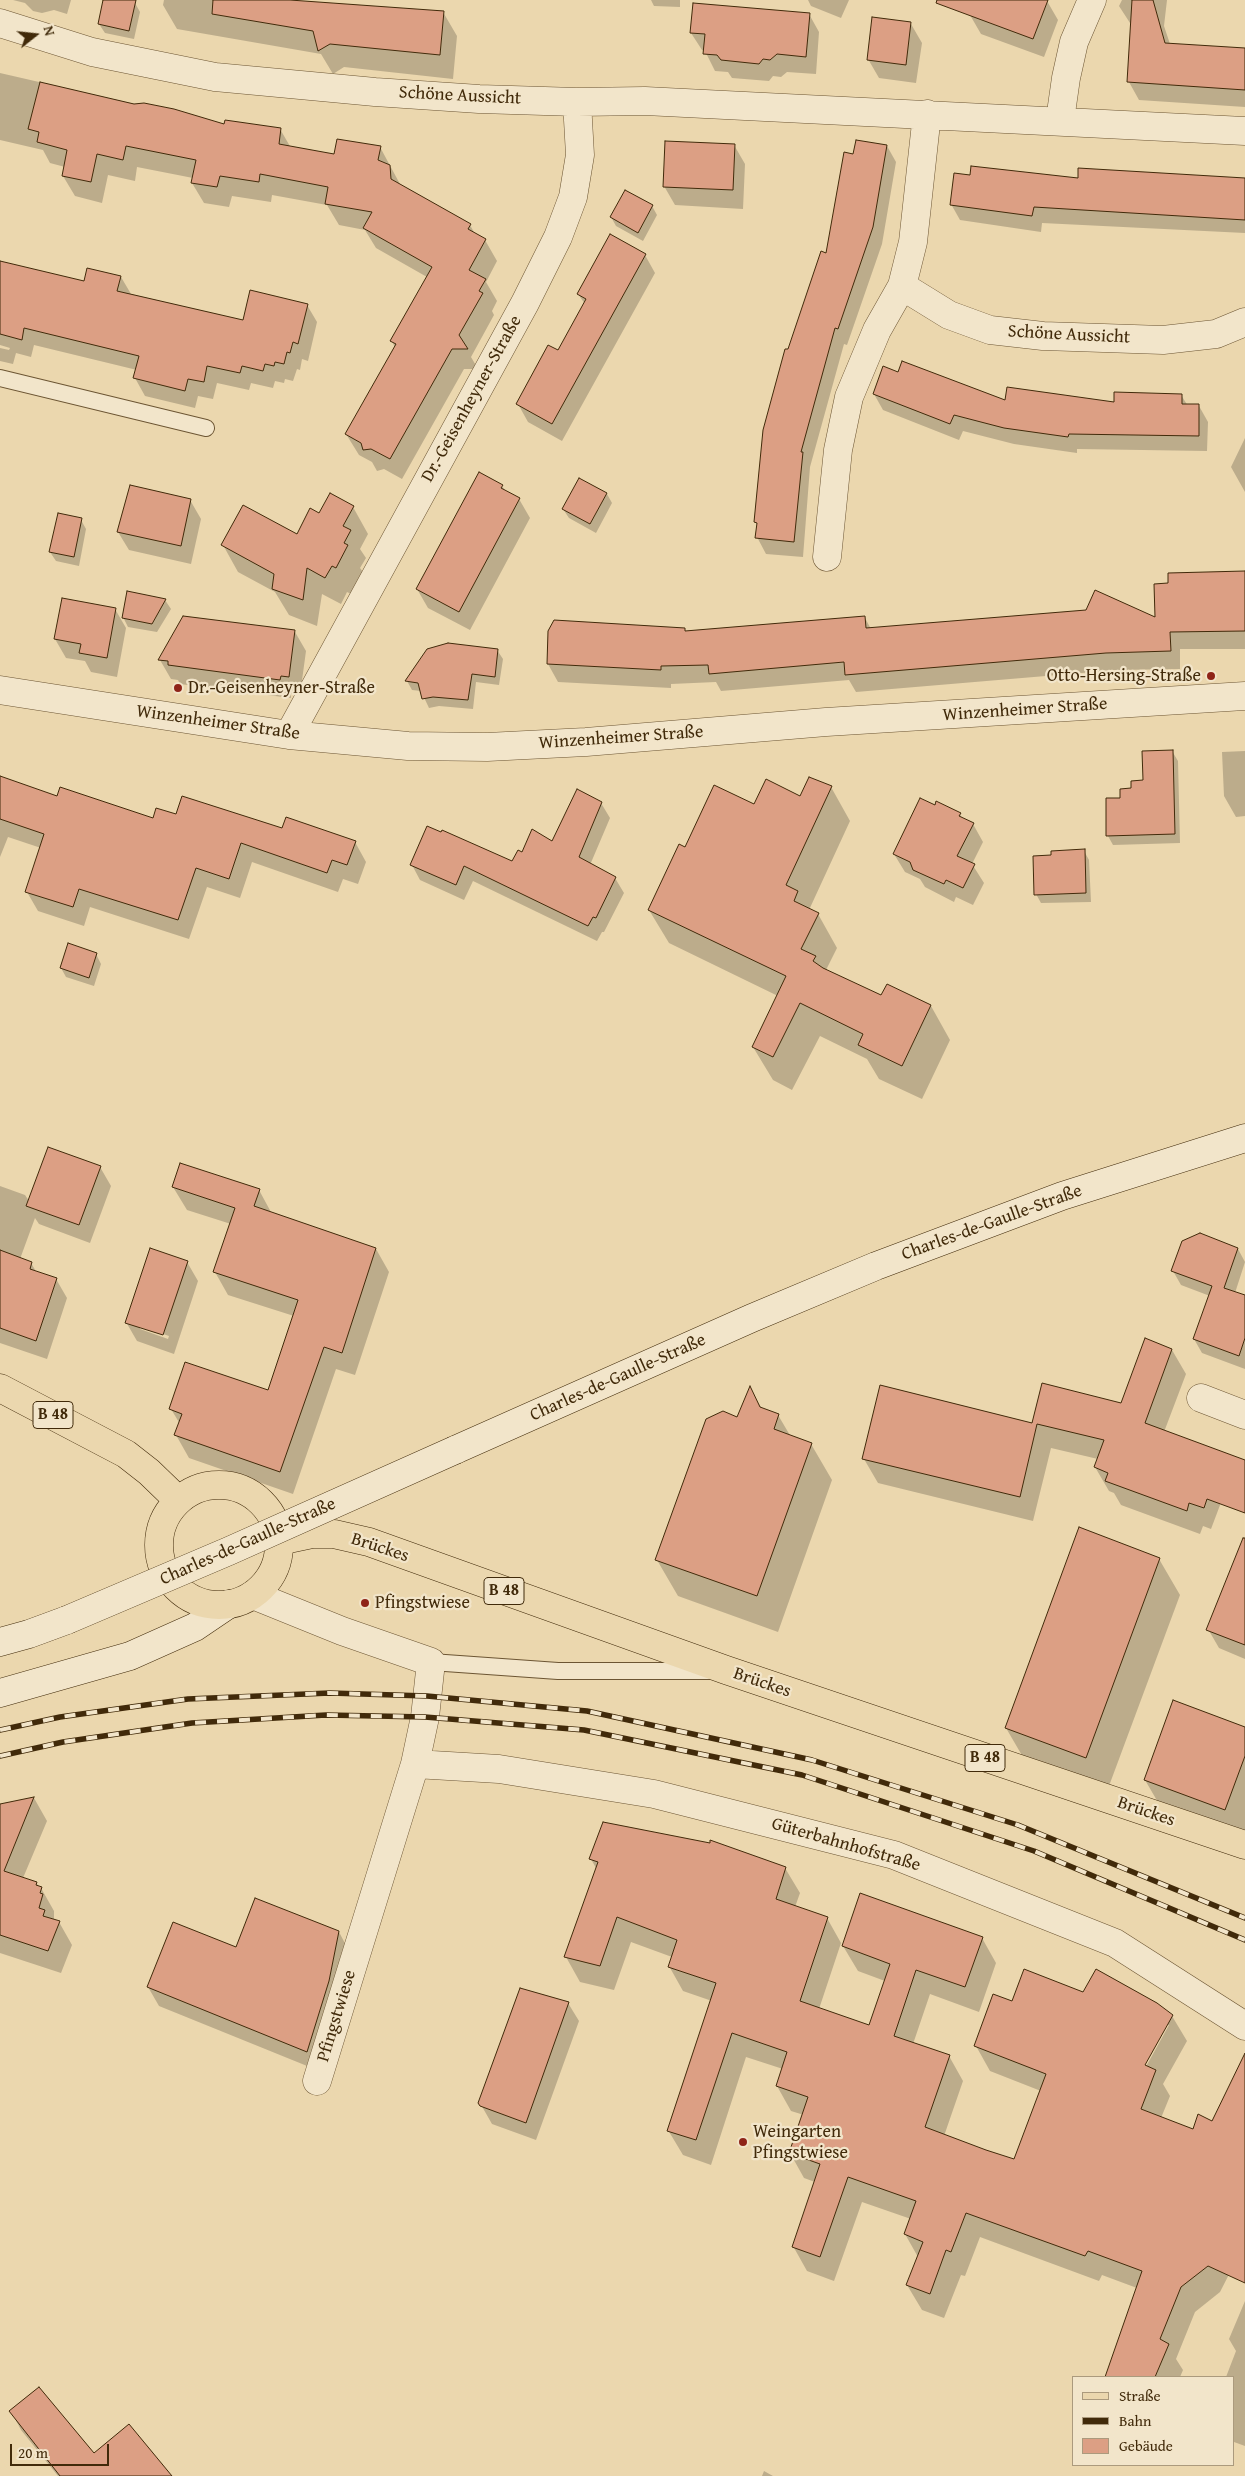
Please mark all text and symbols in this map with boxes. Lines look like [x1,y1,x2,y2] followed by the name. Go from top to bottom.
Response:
[10,10,60,60] north arrow
[39,24,60,38] text: N
[398,82,522,110] street label: Schöne Aussicht
[417,312,527,486] street label: Dr.-Geisenheyner-Straße
[1007,321,1131,349] street label: Schöne Aussicht
[1047,665,1201,687] place label: Otto-Hersing-Straße
[1205,670,1217,682] marker: Otto-Hersing-Straße
[188,677,375,699] place label: Dr.-Geisenheyner-Straße
[172,682,184,694] marker: Dr.-Geisenheyner-Straße
[942,693,1108,727] street label: Winzenheimer Straße
[135,701,301,745] street label: Winzenheimer Straße
[538,721,704,755] street label: Winzenheimer Straße
[899,1180,1085,1266] street label: Charles-de-Gaulle-Straße
[527,1329,709,1427] street label: Charles-de-Gaulle-Straße
[33,1402,73,1428] road number: B 48
[157,1493,339,1591] street label: Charles-de-Gaulle-Straße
[348,1529,412,1567] street label: Brückes
[484,1578,524,1604] road number: B 48
[375,1592,470,1614] place label: Pfingstwiese
[359,1597,371,1609] marker: Pfingstwiese
[730,1663,794,1703] street label: Brückes
[965,1745,1005,1772] road number: B 48
[1114,1792,1178,1832] street label: Brückes
[769,1813,923,1877] street label: Güterbahnhofstraße
[313,1967,361,2065] street label: Pfingstwiese
[753,2121,848,2164] place label: Weingarten Pfingstwiese
[737,2136,749,2148] marker: Weingarten Pfingstwiese
[1072,2376,1235,2466] legend
[1119,2385,1161,2406] text: Straße
[1119,2410,1151,2431] text: Bahn
[12,2434,111,2466] scale bar
[1119,2435,1173,2456] text: Gebäude
[18,2442,48,2463] text: 20 m

